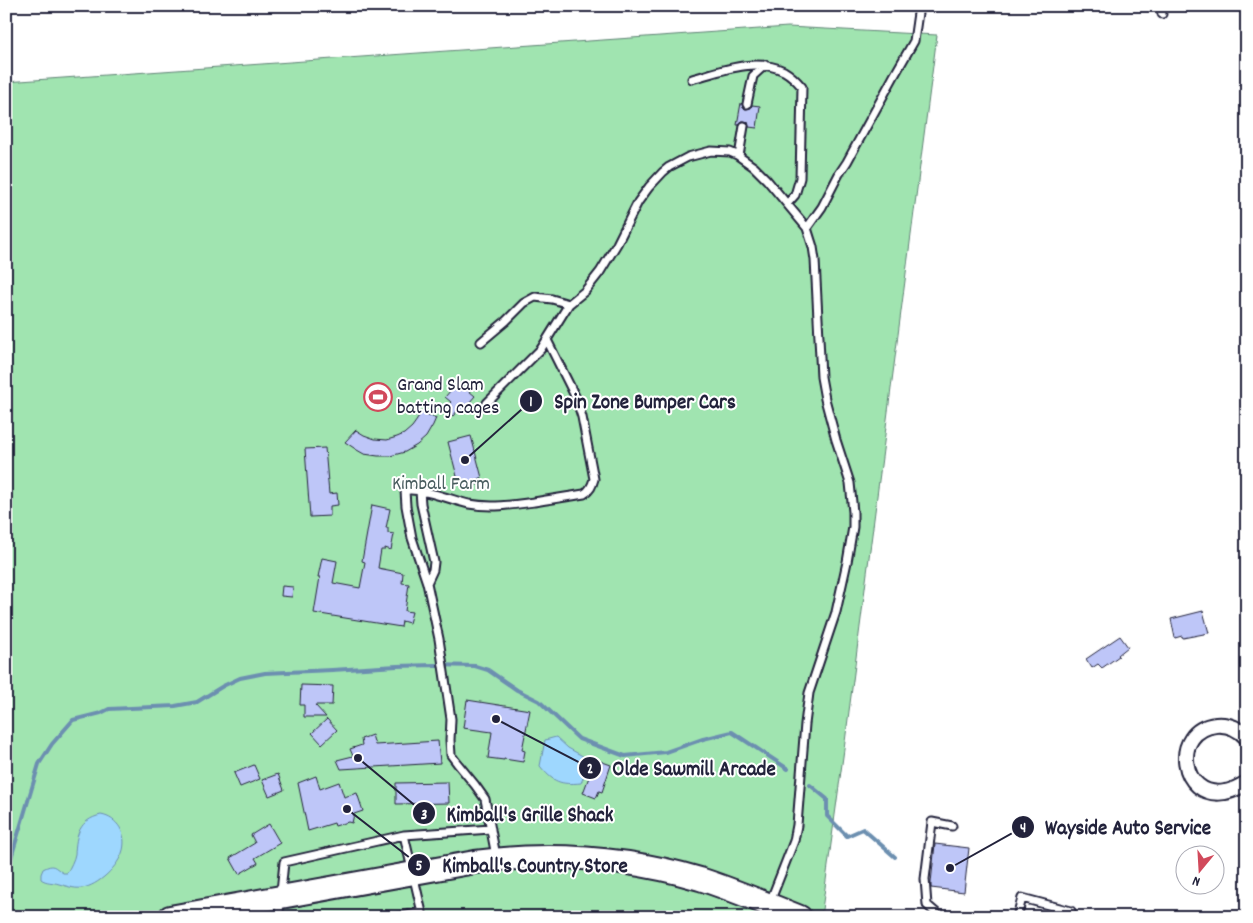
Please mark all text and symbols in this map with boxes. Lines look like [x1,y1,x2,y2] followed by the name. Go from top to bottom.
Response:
[397,372,499,423] place label: Grand Slam batting cages
[363,382,393,412] sports icon: Grand Slam batting cages
[519,383,745,419] callout: Spin Zone Bumper Cars
[554,389,736,419] text: Spin Zone Bumper Cars
[529,392,533,414] text: 1
[392,471,490,499] park label: Kimball Farm
[578,750,786,786] callout: Olde Sawmill Arcade
[612,756,776,786] text: Olde Sawmill Arcade
[587,759,593,781] text: 2
[411,795,623,831] callout: Kimball's Grille Shack
[447,802,614,832] text: Kimball's Grille Shack
[421,805,428,827] text: 3
[1010,809,1221,845] callout: Wayside Auto Service
[1045,815,1211,845] text: Wayside Auto Service
[1020,818,1026,840] text: 4
[1176,846,1226,896] north arrow
[407,847,637,883] callout: Kimball's Country Store
[442,853,628,883] text: Kimball's Country Store
[416,856,423,878] text: 5
[1190,870,1203,891] text: N

